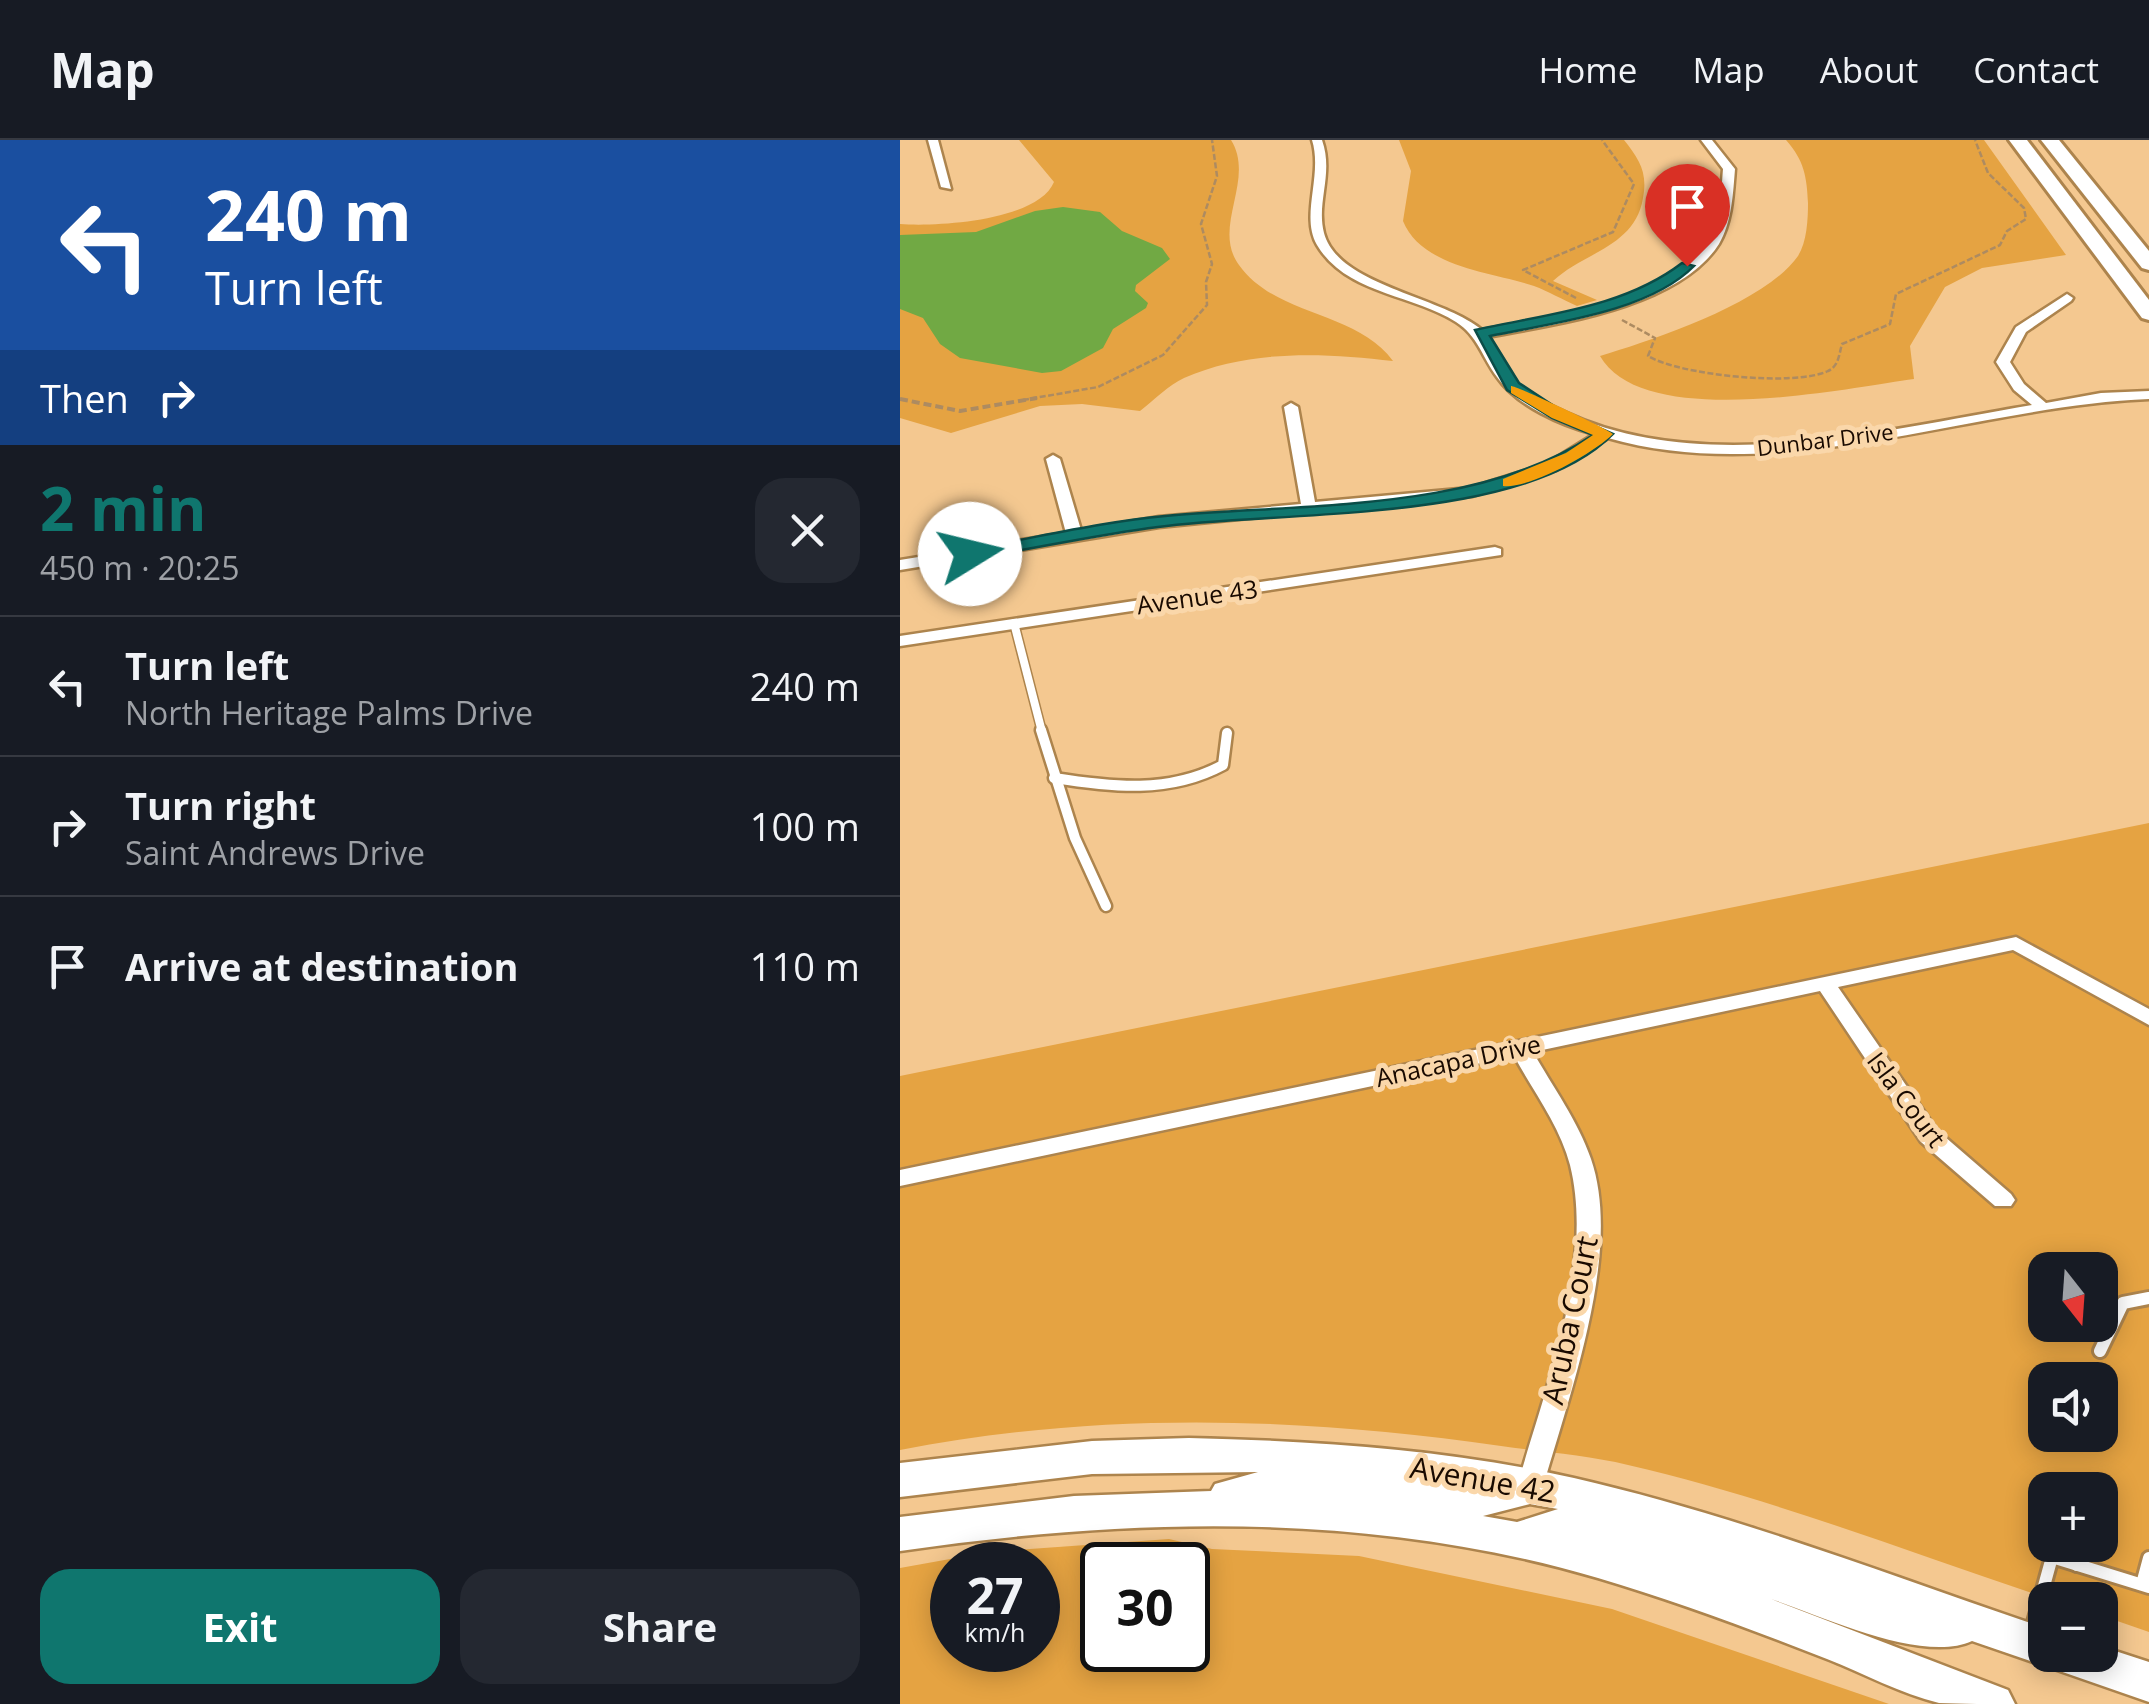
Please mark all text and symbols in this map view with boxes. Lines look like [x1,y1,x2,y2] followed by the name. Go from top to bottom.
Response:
[50,37,155,102] text: Map
[1538,46,1637,93] text: Home
[1692,46,1765,93] text: Map
[1820,46,1918,93] text: About
[1973,46,2099,93] text: Contact
[1645,164,1730,267] pin
[205,166,412,262] text: 240 m
[1660,179,1715,234] icon: arrive
[40,180,170,310] icon: left
[205,257,383,318] text: Turn left
[149,370,204,425] icon: right
[40,372,129,424] text: Then
[1755,416,1895,462] street label: Dunbar Drive
[40,467,207,549] text: 2 min
[755,478,860,583] button: close
[918,502,1022,606] position arrow
[40,546,239,589] text: 450 m · 20:25
[1134,571,1260,621] street label: Avenue 43
[125,639,289,691] text: Turn left
[40,659,95,714] icon: left
[750,660,860,712] text: 240 m
[125,691,533,734] text: North Heritage Palms Drive
[125,779,316,831] text: Turn right
[40,799,95,854] icon: right
[750,800,860,852] text: 100 m
[125,831,425,874] text: Saint Andrews Drive
[40,939,95,994] icon: arrive
[125,940,519,992] text: Arrive at destination
[750,940,860,992] text: 110 m
[1372,1026,1544,1094] street label: Anacapa Drive
[1860,1045,1954,1154] street label: Isla Court
[1531,1232,1607,1408] street label: Aruba Court
[2028,1252,2118,1342] north arrow
[2028,1252,2118,1672] map controls
[2028,1362,2118,1452] button: sound
[1407,1446,1559,1512] street label: Avenue 42
[2028,1472,2118,1562] button: +
[1080,1542,1210,1672] speed limit sign: 30
[966,1561,1024,1629] text: 27
[40,1569,440,1684] button: Exit
[460,1569,860,1684] button: Share
[2028,1582,2118,1672] button: −
[965,1615,1025,1649] text: km/h

